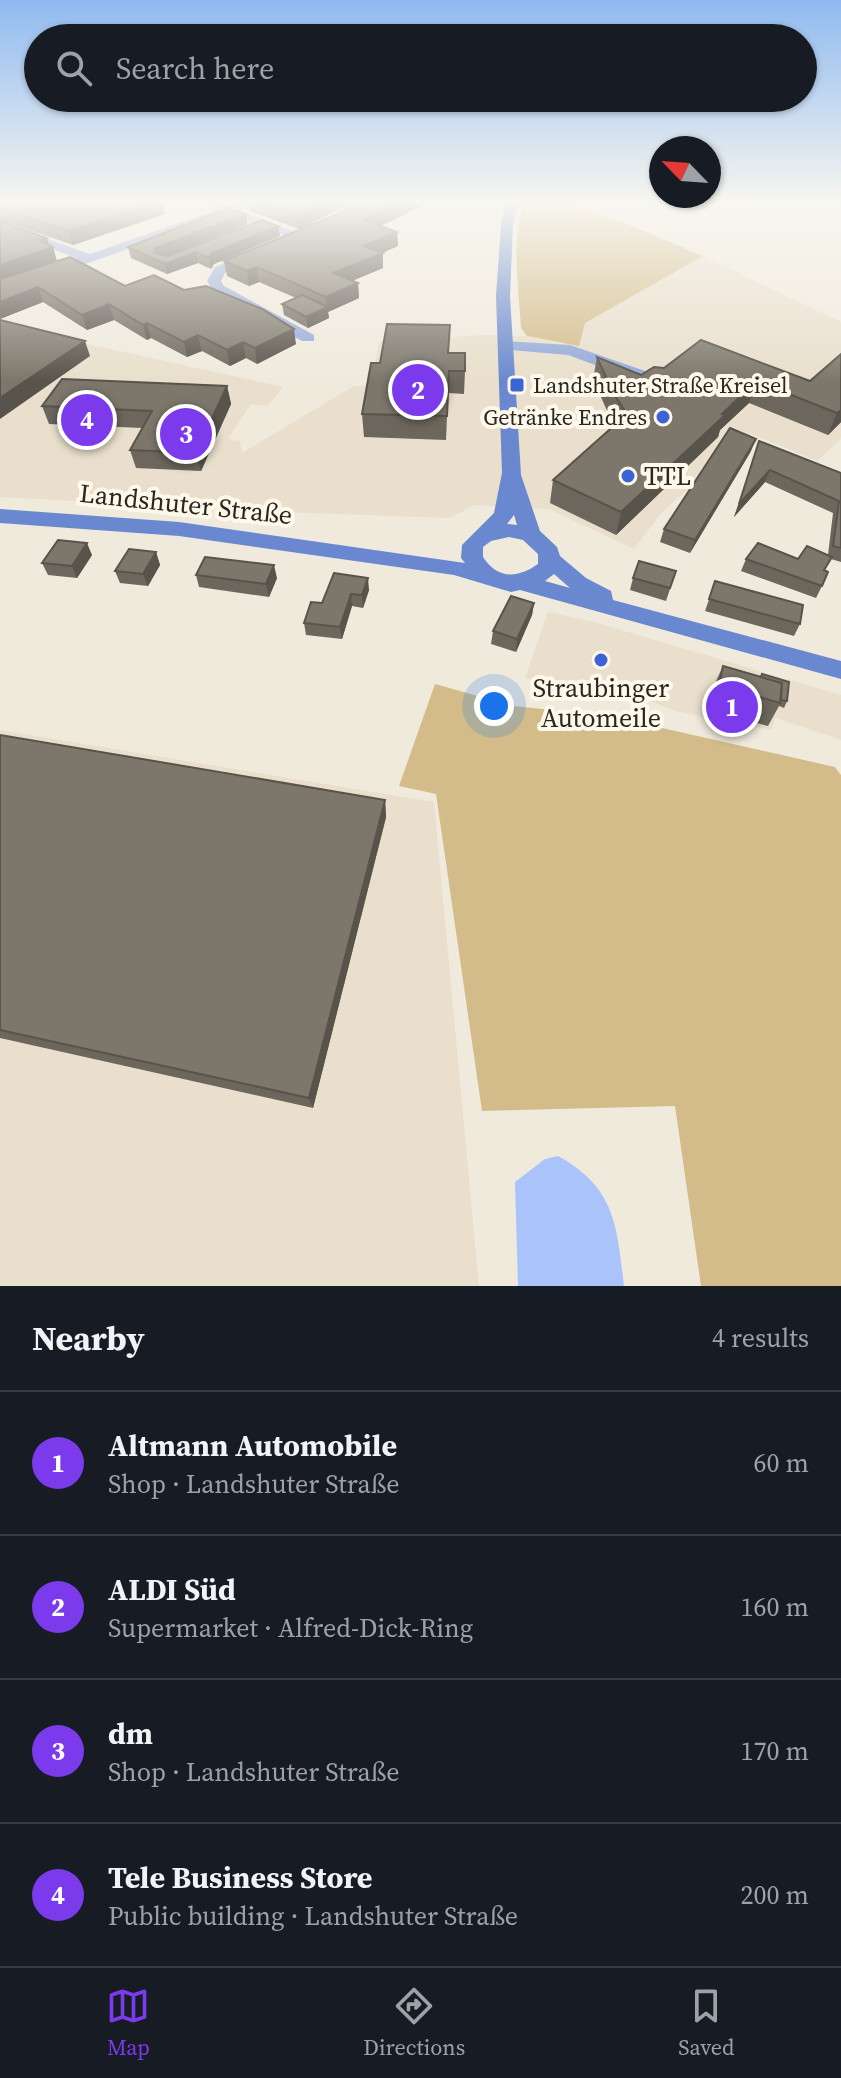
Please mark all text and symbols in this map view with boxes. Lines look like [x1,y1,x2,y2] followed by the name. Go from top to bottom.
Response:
[24,24,817,112] search box
[52,46,96,90] icon: search
[116,48,274,89] text: Search here
[649,136,721,208] north arrow
[392,360,444,420] pin: 2
[533,370,788,400] place label: Landshuter Straße Kreisel
[508,376,526,394] marker: Landshuter Straße Kreisel
[61,390,113,450] pin: 4
[483,402,647,432] place label: Getränke Endres
[160,404,212,464] pin: 3
[654,408,672,426] marker: Getränke Endres
[644,458,691,494] place label: TTL
[619,467,637,485] marker: TTL
[78,475,294,533] street label: Landshuter Straße
[592,651,610,669] marker: Straubinger Automeile
[533,670,669,736] place label: Straubinger Automeile
[706,677,758,737] pin: 1
[474,686,514,726] your location
[32,1315,145,1361] text: Nearby
[712,1320,809,1356] text: 4 results
[108,1425,397,1466] text: Altmann Automobile
[51,1445,65,1481] text: 1
[754,1445,809,1481] text: 60 m
[108,1466,399,1502] text: Shop · Landshuter Straße
[108,1569,236,1610] text: ALDI Süd
[51,1589,65,1625] text: 2
[741,1589,809,1625] text: 160 m
[108,1610,473,1646] text: Supermarket · Alfred-Dick-Ring
[108,1713,153,1754] text: dm
[51,1733,65,1769] text: 3
[741,1733,809,1769] text: 170 m
[108,1754,399,1790] text: Shop · Landshuter Straße
[108,1857,372,1898] text: Tele Business Store
[51,1877,65,1913] text: 4
[741,1877,809,1913] text: 200 m
[108,1898,518,1934] text: Public building · Landshuter Straße
[106,1984,150,2062] tab: Map
[363,1984,465,2062] tab: Directions
[678,1984,735,2062] tab: Saved

